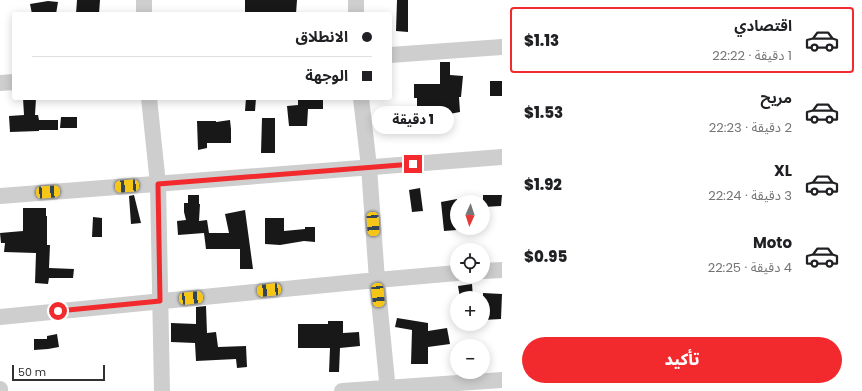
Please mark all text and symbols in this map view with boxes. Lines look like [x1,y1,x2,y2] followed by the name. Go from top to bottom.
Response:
[734,15,792,36] text: اقتصادي
[804,22,840,58] icon: car
[296,26,348,47] text: الانطلاق
[524,30,559,51] text: $1.13
[712,46,792,65] text: 1 دقيقة · 22:22
[305,65,348,86] text: الوجهة
[760,87,792,108] text: مريح
[804,94,840,130] icon: car
[524,102,563,123] text: $1.53
[372,106,454,134] callout: 1 دقيقة
[392,110,434,129] text: 1 دقيقة
[709,118,792,137] text: 2 دقيقة · 22:23
[404,155,422,173] route end
[774,160,792,181] text: XL
[804,166,840,202] icon: car
[524,174,562,195] text: $1.92
[115,179,139,193] car
[36,185,60,199] car
[708,186,792,205] text: 3 دقيقة · 22:24
[450,195,490,235] north arrow
[450,195,490,379] map controls
[366,212,380,236] car
[753,232,792,253] text: Moto
[804,238,840,274] icon: car
[450,243,490,283] button: locate
[524,246,567,267] text: $0.95
[708,258,792,277] text: 4 دقيقة · 22:25
[371,282,385,308] car
[256,283,282,297] car
[178,291,204,305] car
[450,291,490,331] button: +
[49,302,67,320] route start
[522,337,842,383] button: تأكيد
[450,339,490,379] button: −
[12,363,105,382] scale bar
[18,364,46,380] text: 50 m

